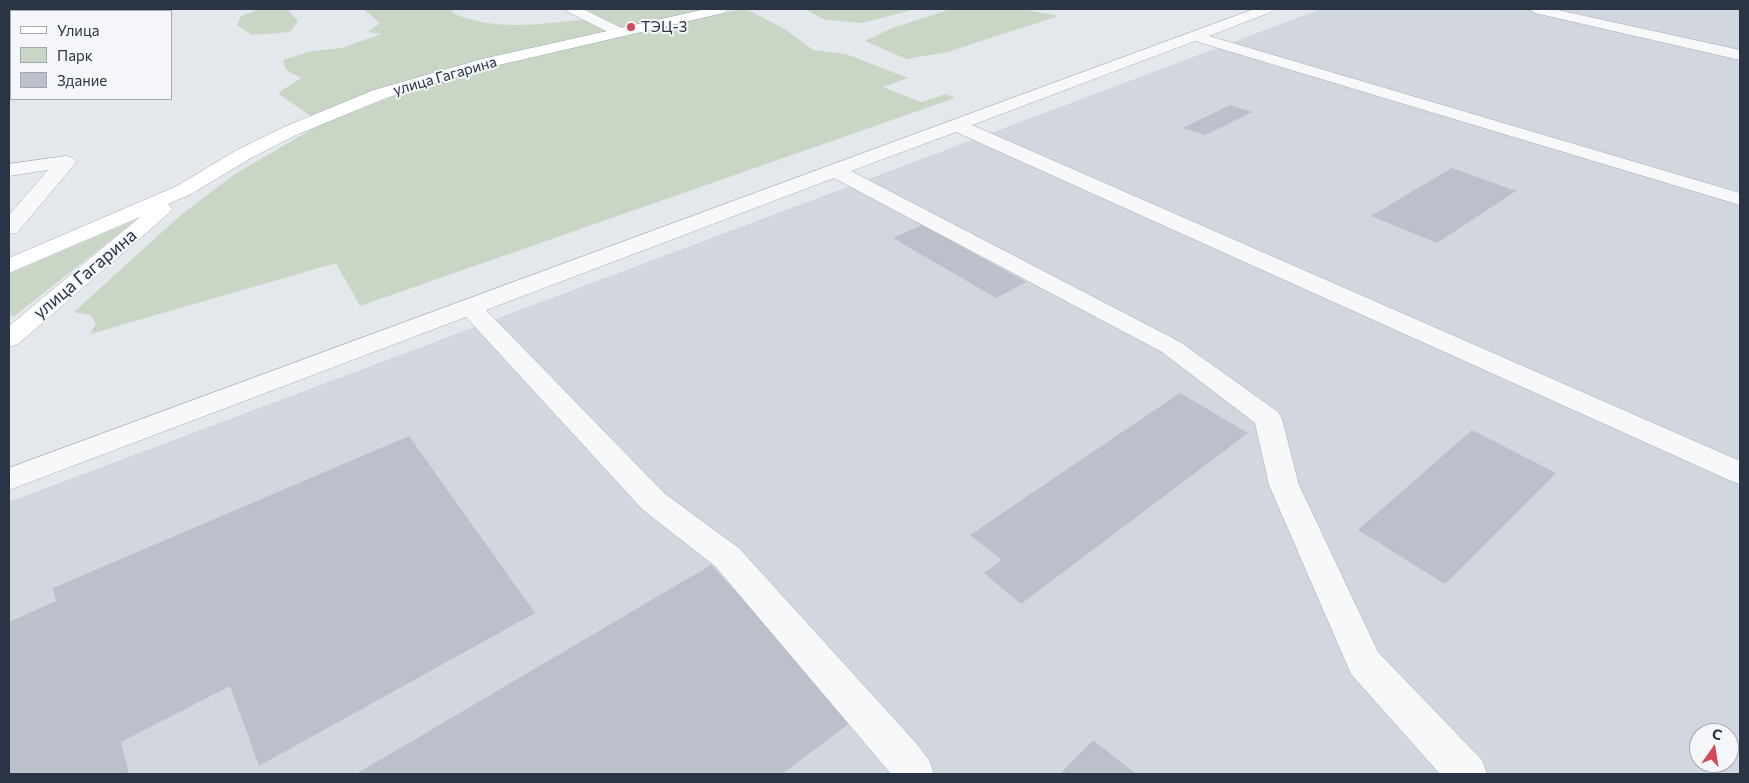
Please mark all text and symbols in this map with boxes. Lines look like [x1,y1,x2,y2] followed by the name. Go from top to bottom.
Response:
[10,10,172,100] legend
[641,18,687,36] place label: ТЭЦ-3
[57,21,99,39] text: Улица
[625,21,637,33] marker: ТЭЦ-3
[57,46,93,64] text: Парк
[391,53,499,99] street label: улица Гагарина
[57,71,107,89] text: Здание
[29,224,141,324] street label: улица Гагарина
[1689,723,1739,773] north arrow
[1711,725,1724,743] text: С

